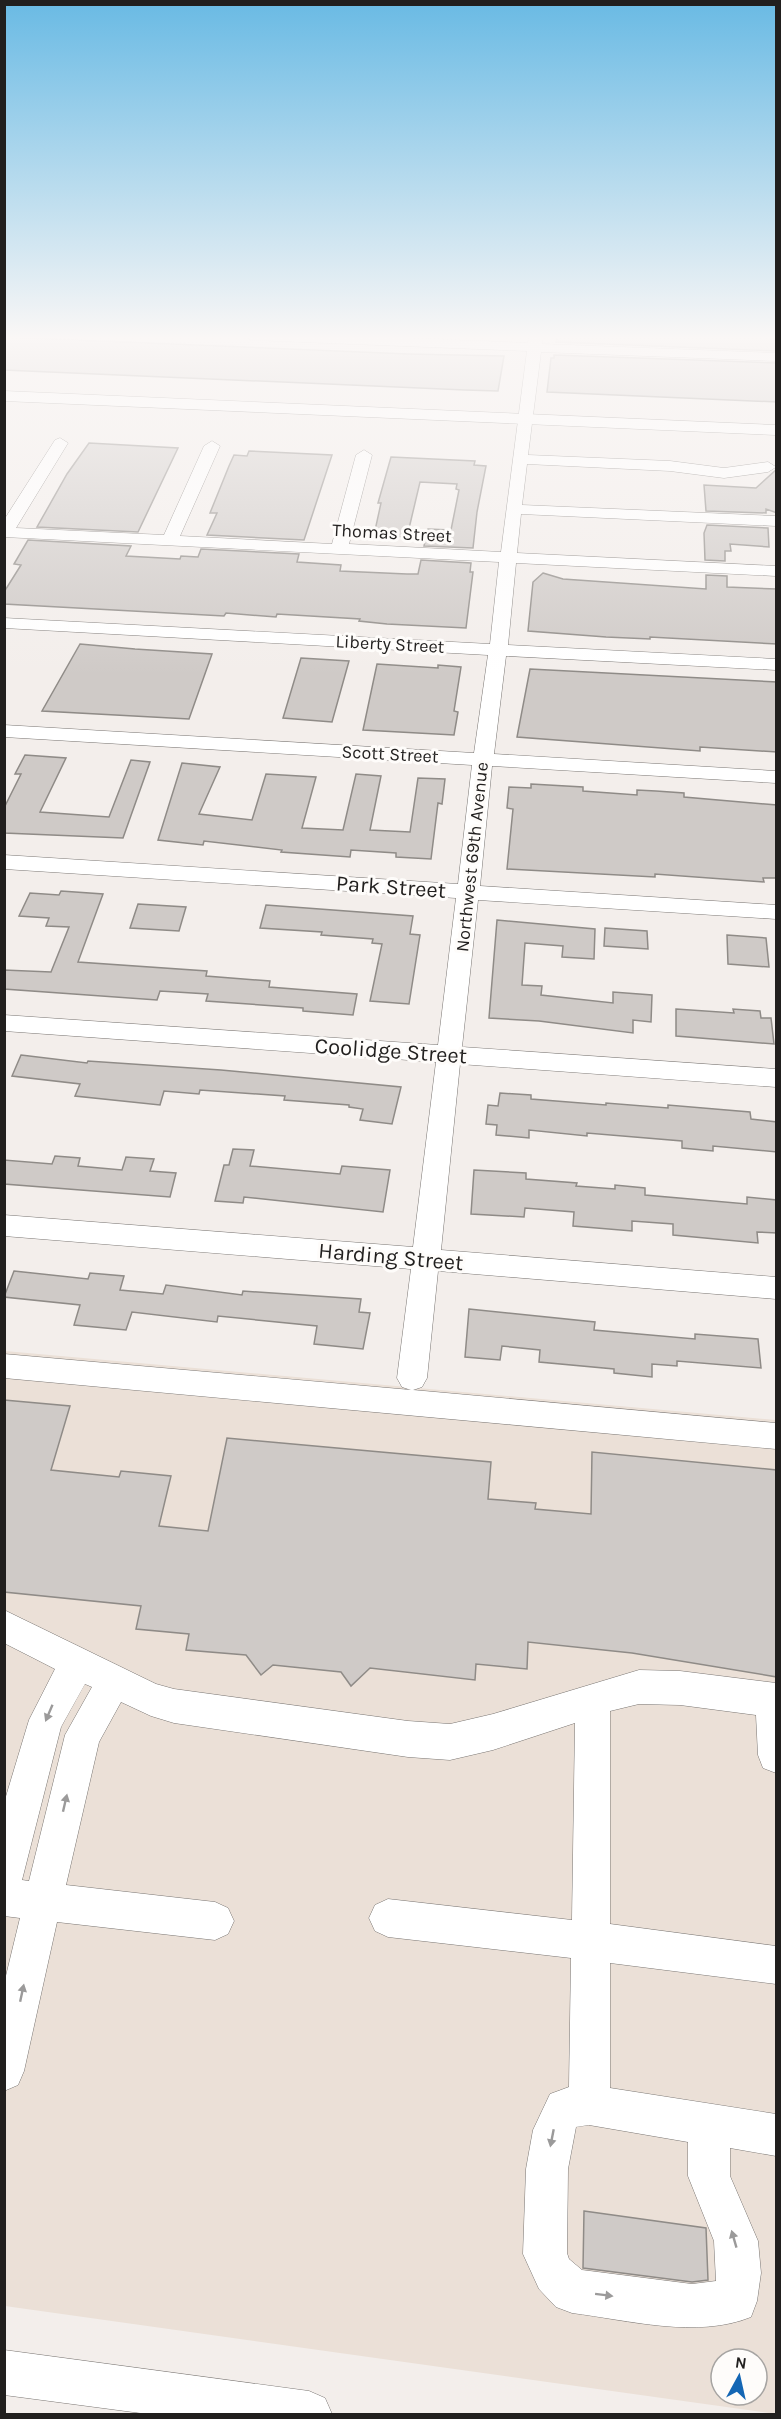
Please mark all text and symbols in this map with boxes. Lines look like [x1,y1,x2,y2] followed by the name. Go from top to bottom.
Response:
[332,519,453,547] street label: Thomas Street
[335,630,445,658] street label: Liberty Street
[341,740,439,768] street label: Scott Street
[451,761,493,953] street label: Northwest 69th Avenue
[335,870,447,904] street label: Park Street
[314,1033,468,1069] street label: Coolidge Street
[317,1238,465,1276] street label: Harding Street
[44,1704,53,1722] one-way arrow
[61,1794,71,1812] one-way arrow
[17,1984,27,2002] one-way arrow
[547,2129,556,2148] one-way arrow
[729,2230,738,2248] one-way arrow
[594,2290,613,2300] one-way arrow
[709,2347,769,2407] north arrow
[734,2352,748,2373] text: N

